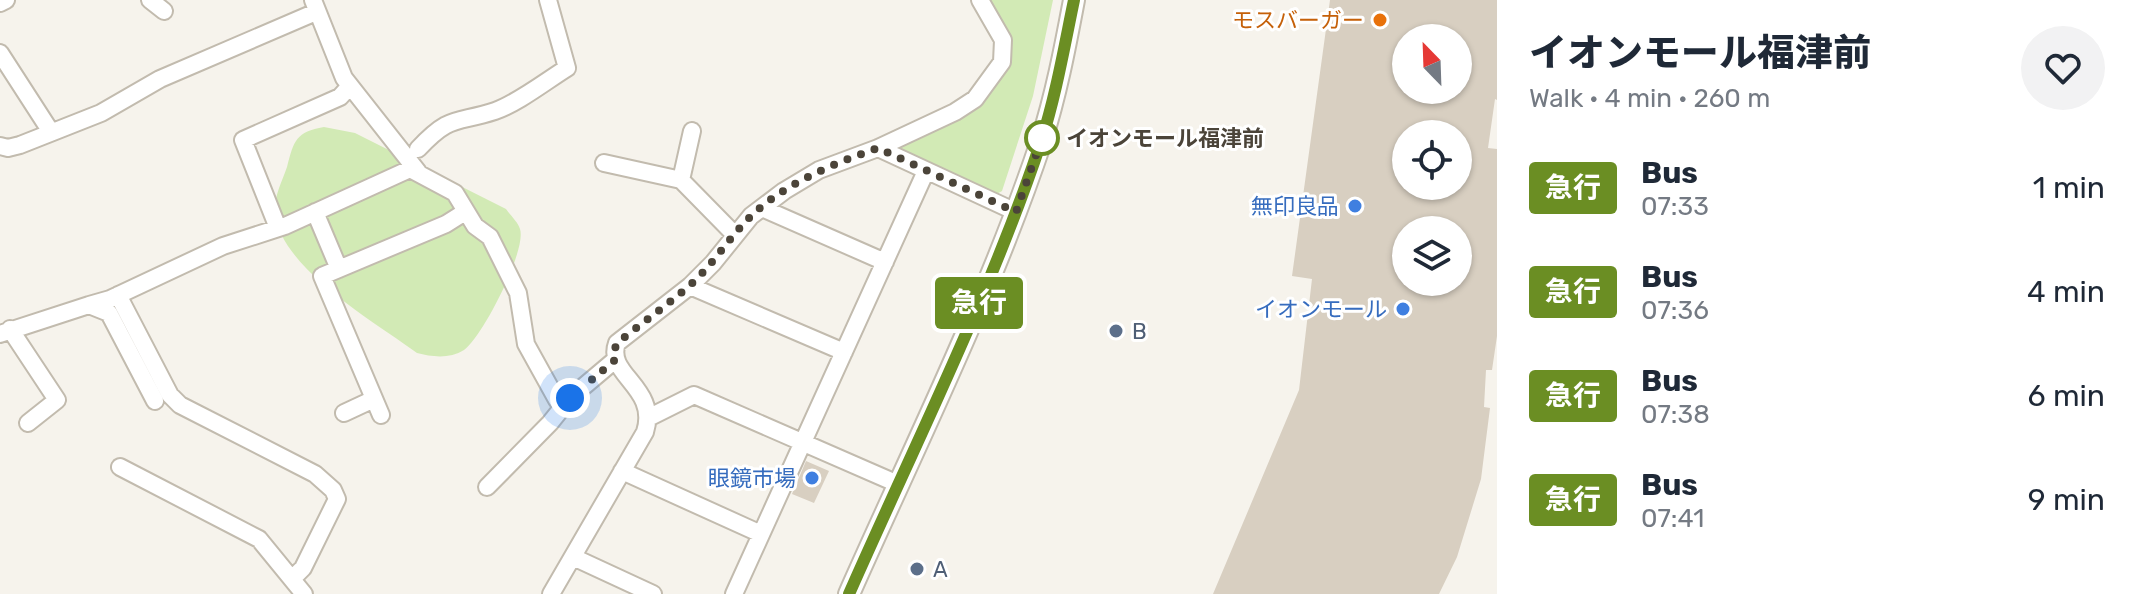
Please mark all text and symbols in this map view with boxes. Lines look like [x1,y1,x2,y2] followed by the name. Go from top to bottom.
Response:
[1232,7,1364,34] place label: モスバーガー
[1371,11,1389,29] marker: モスバーガー
[1392,24,1472,104] north arrow
[1392,24,1472,296] map controls
[2021,26,2105,110] button: heart
[1529,30,1871,76] text: イオンモール福津前
[1529,83,1770,114] text: Walk · 4 min · 260 m
[1392,120,1472,200] button: locate
[1025,121,1059,155] marker: イオンモール福津前
[1066,125,1264,152] place label: イオンモール福津前
[1641,155,1698,191] text: Bus
[2033,170,2105,206] text: 1 min
[1545,171,1601,204] text: 急行
[1641,191,1709,222] text: 07:33
[1251,193,1339,220] place label: 無印良品
[1346,197,1364,215] marker: 無印良品
[1392,216,1472,296] button: layers
[1641,259,1698,295] text: Bus
[2027,274,2105,310] text: 4 min
[1545,275,1601,308] text: 急行
[943,277,1015,329] line badge: 急行
[951,286,1007,319] text: 急行
[1641,295,1709,326] text: 07:36
[1255,296,1387,323] place label: イオンモール
[1394,300,1412,318] marker: イオンモール
[1132,318,1147,345] place label: B
[1107,322,1125,340] marker: B
[1641,363,1698,399] text: Bus
[550,378,590,418] your location
[2027,378,2105,414] text: 6 min
[1545,379,1601,412] text: 急行
[1641,399,1710,430] text: 07:38
[708,465,796,492] place label: 眼鏡市場
[1641,467,1698,503] text: Bus
[803,469,821,487] marker: 眼鏡市場
[2028,482,2105,518] text: 9 min
[1545,483,1601,516] text: 急行
[1641,503,1704,534] text: 07:41
[933,556,948,583] place label: A
[908,560,926,578] marker: A

